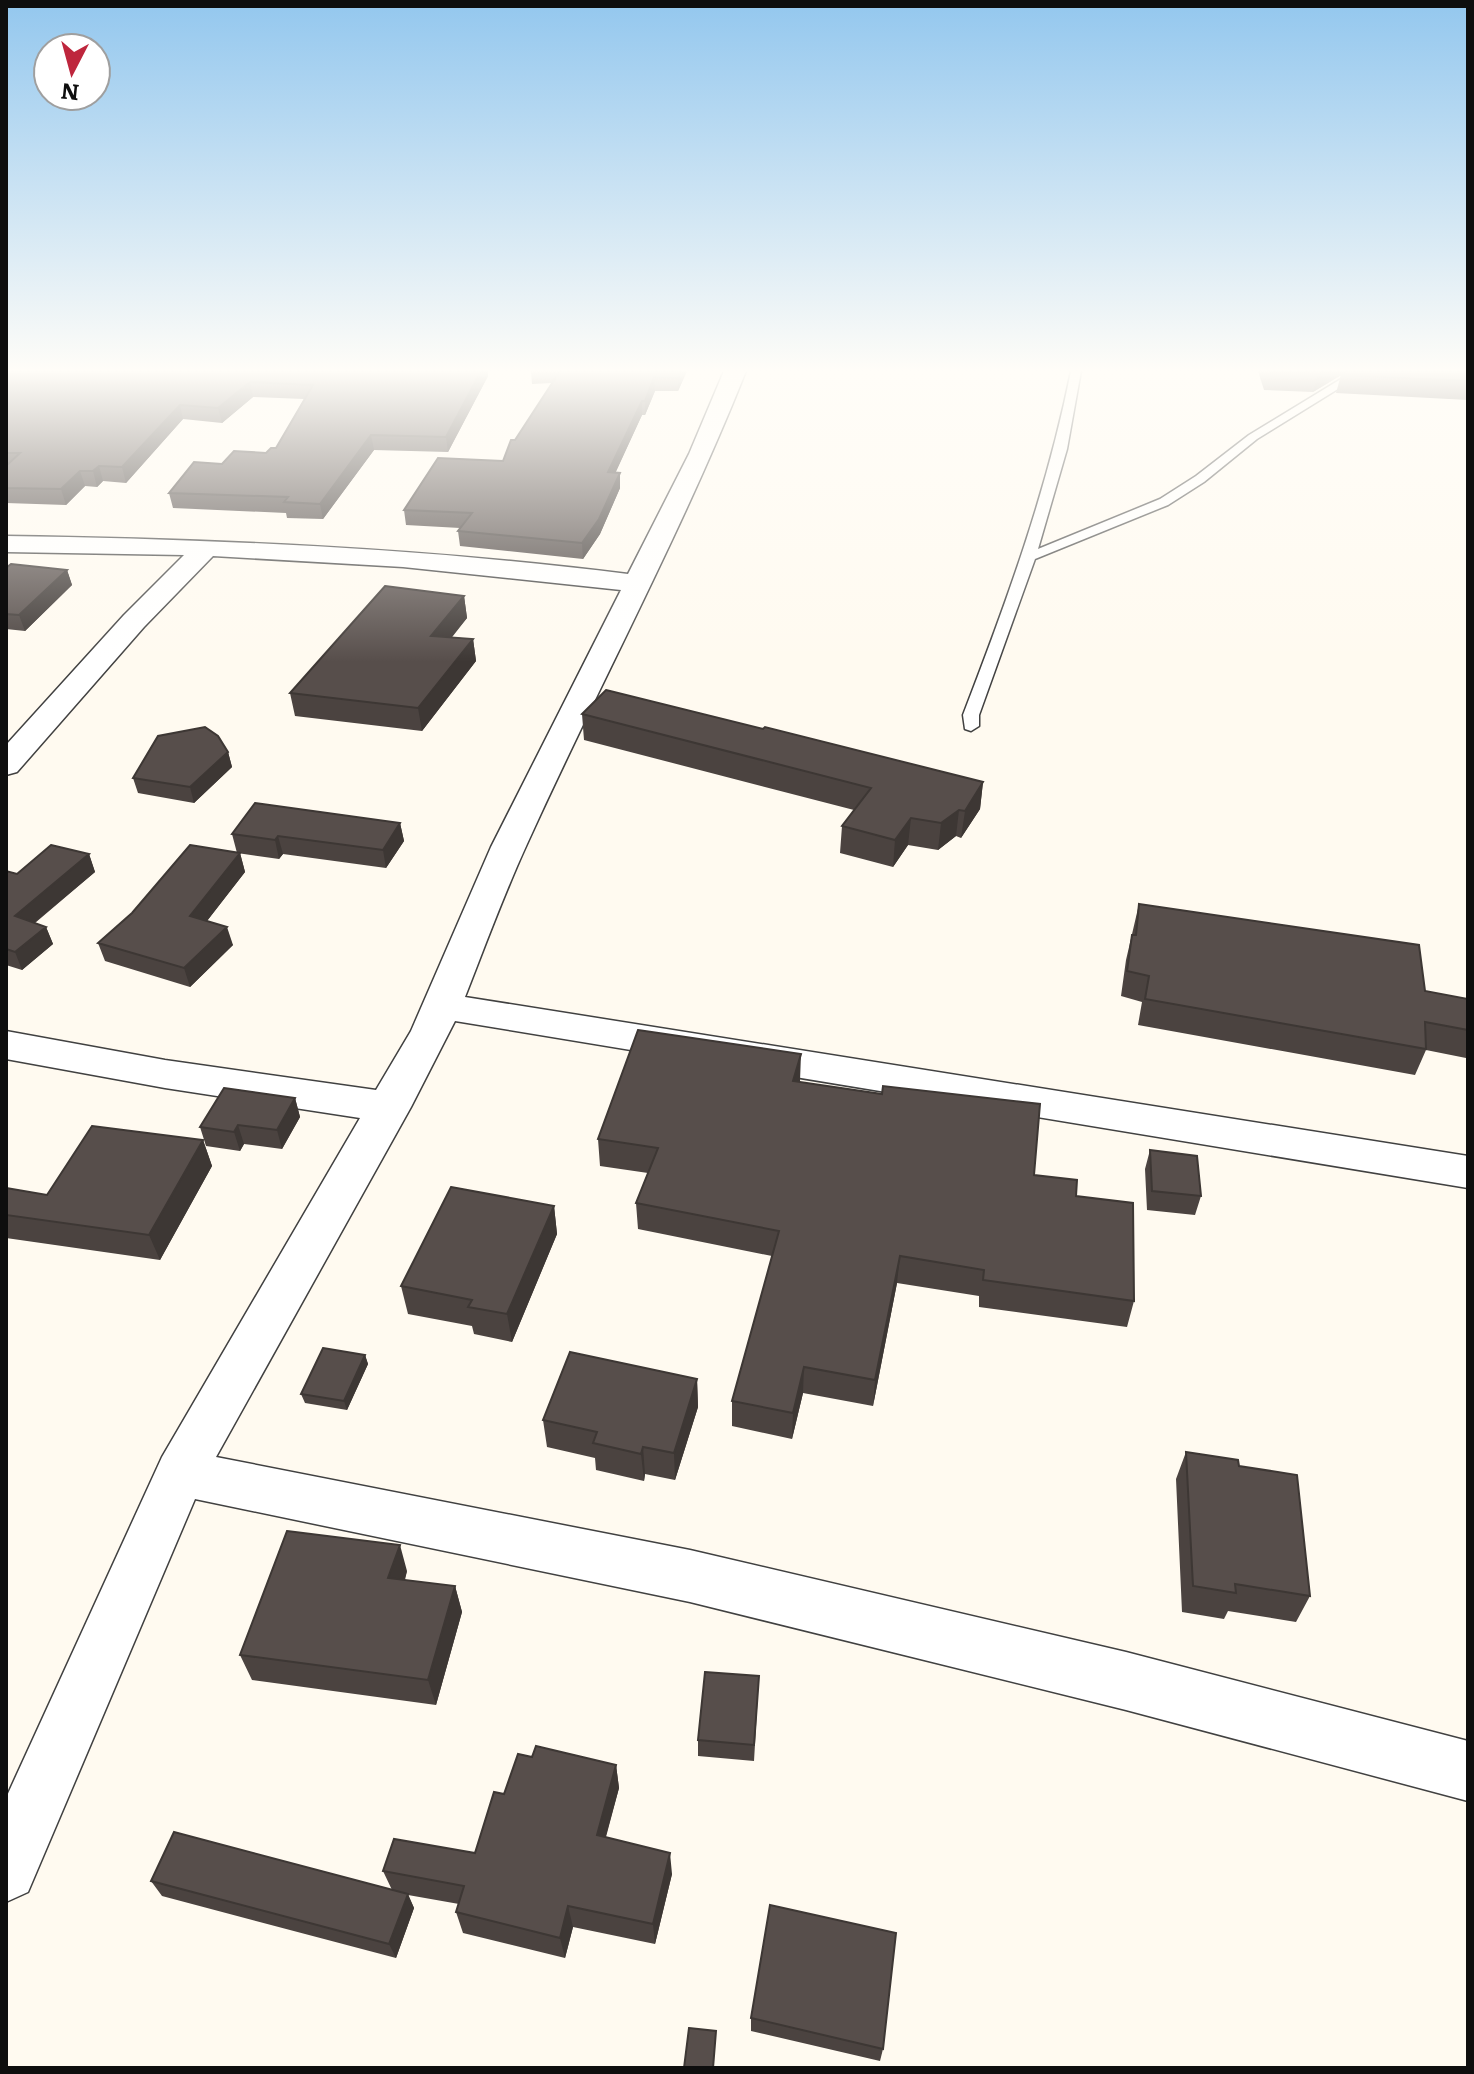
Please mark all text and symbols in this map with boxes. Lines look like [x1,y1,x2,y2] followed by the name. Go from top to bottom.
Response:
[32,32,112,112] north arrow
[59,76,81,111] text: N

